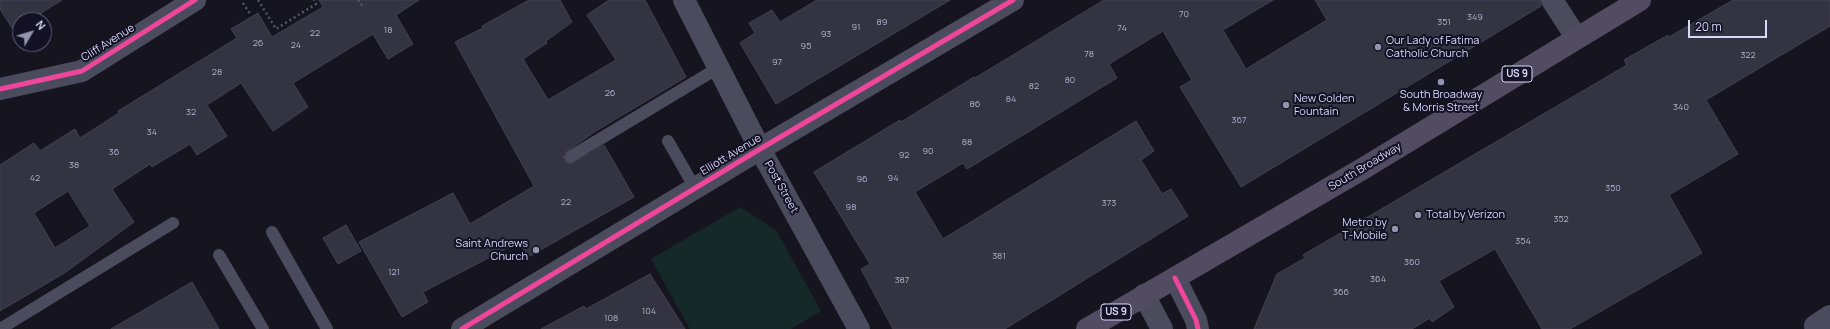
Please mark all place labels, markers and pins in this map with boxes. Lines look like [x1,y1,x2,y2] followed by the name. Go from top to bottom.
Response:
[1386,34,1479,60] place label: Our Lady of Fatima Catholic Church
[1373,42,1383,52] marker: Our Lady of Fatima Catholic Church
[1436,77,1446,87] marker: South Broadway & Morris Street
[1400,88,1482,114] place label: South Broadway & Morris Street
[1294,92,1355,118] place label: New Golden Fountain
[1281,100,1291,110] marker: New Golden Fountain
[1426,208,1505,222] place label: Total by Verizon
[1413,210,1423,220] marker: Total by Verizon
[1342,216,1387,242] place label: Metro by T-Mobile
[1390,224,1400,234] marker: Metro by T-Mobile
[455,237,528,263] place label: Saint Andrews Church
[531,245,541,255] marker: Saint Andrews Church

